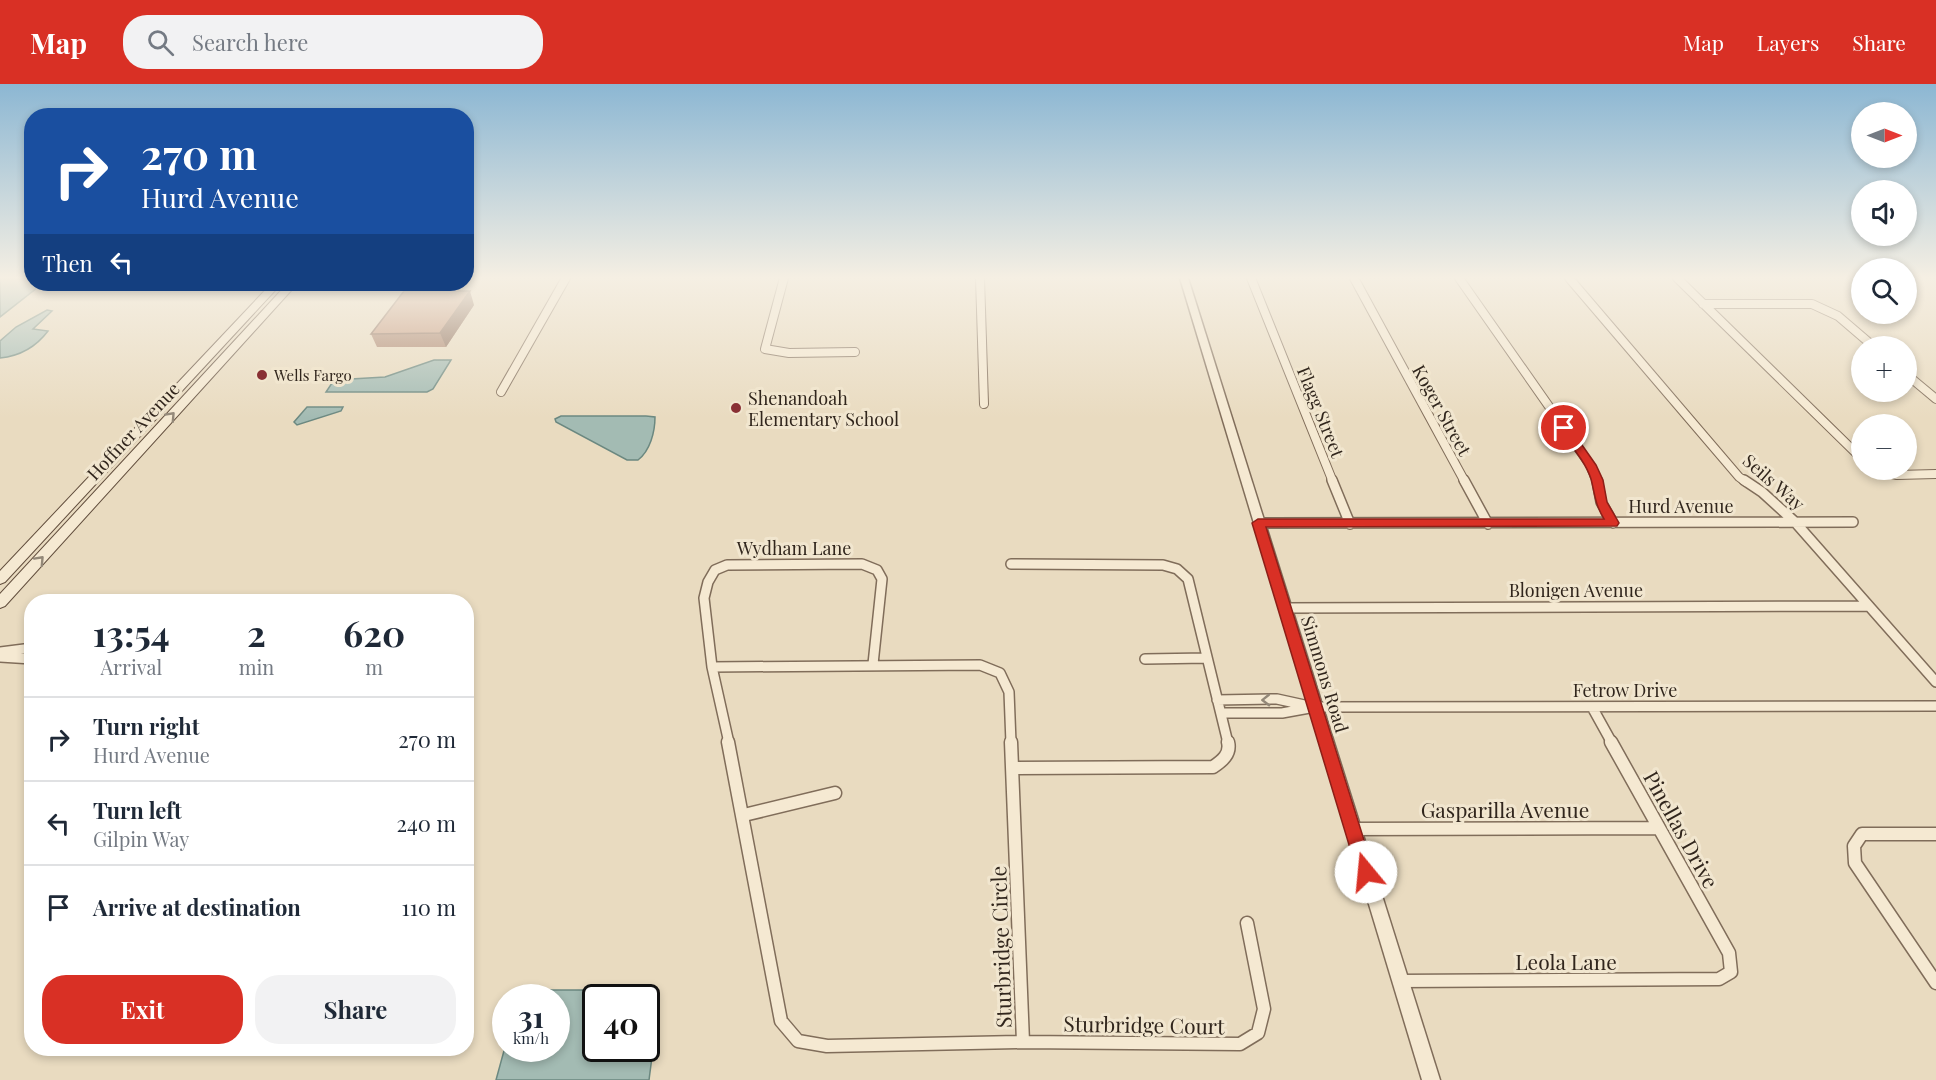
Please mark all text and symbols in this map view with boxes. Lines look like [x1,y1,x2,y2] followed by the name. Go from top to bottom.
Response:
[123,15,543,69] search box
[30,24,87,61] text: Map
[144,26,177,59] icon: search
[192,27,308,57] text: Search here
[1683,28,1724,56] text: Map
[1757,28,1819,56] text: Layers
[1852,28,1906,56] text: Share
[1851,102,1917,168] north arrow
[1851,102,1917,480] map controls
[141,125,257,181] text: 270 m
[42,132,120,210] icon: right
[141,179,299,215] text: Hurd Avenue
[1851,180,1917,246] button: sound
[105,246,138,279] icon: left
[42,248,93,278] text: Then
[1851,258,1917,324] button: search
[1851,336,1917,402] button: +
[1407,360,1477,460] street label: Koger Street
[1292,363,1350,462] street label: Flagg Street
[273,365,352,385] place label: Wells Fargo
[255,368,269,382] marker: Wells Fargo
[81,377,185,485] street label: Hoffner Avenue
[748,386,899,431] place label: Shenandoah Elementary School
[729,401,743,415] marker: Shenandoah Elementary School
[1538,402,1589,453] pin
[1547,411,1580,444] icon: arrive
[164,412,175,423] one-way arrow
[1851,414,1917,480] button: −
[1738,449,1810,515] street label: Seils Way
[1628,494,1734,518] street label: Hurd Avenue
[736,536,851,560] street label: Wydham Lane
[33,556,44,567] one-way arrow
[1509,578,1643,602] street label: Blonigen Avenue
[93,608,170,656] text: 13:54
[247,608,266,656] text: 2
[343,608,405,656] text: 620
[1296,613,1354,736] street label: Simmons Road
[101,653,162,680] text: Arrival
[239,653,274,680] text: min
[365,653,383,680] text: m
[1573,678,1677,702] street label: Fetrow Drive
[1262,693,1271,706] one-way arrow
[93,711,199,741] text: Turn right
[42,723,75,756] icon: right
[398,724,456,754] text: 270 m
[93,741,210,768] text: Hurd Avenue
[1638,765,1726,893] street label: Pinellas Drive
[93,795,182,825] text: Turn left
[1421,795,1589,823] street label: Gasparilla Avenue
[42,807,75,840] icon: left
[396,808,456,838] text: 240 m
[93,825,189,852] text: Gilpin Way
[1334,840,1398,904] position arrow
[983,865,1017,1029] street label: Sturbridge Circle
[42,891,75,924] icon: arrive
[93,892,301,922] text: Arrive at destination
[402,892,456,922] text: 110 m
[1515,947,1617,975] street label: Leola Lane
[42,975,243,1044] button: Exit
[255,975,456,1044] button: Share
[582,984,660,1062] speed limit sign: 40
[518,996,544,1036] text: 31
[1063,1009,1225,1039] street label: Sturbridge Court
[513,1028,549,1048] text: km/h

